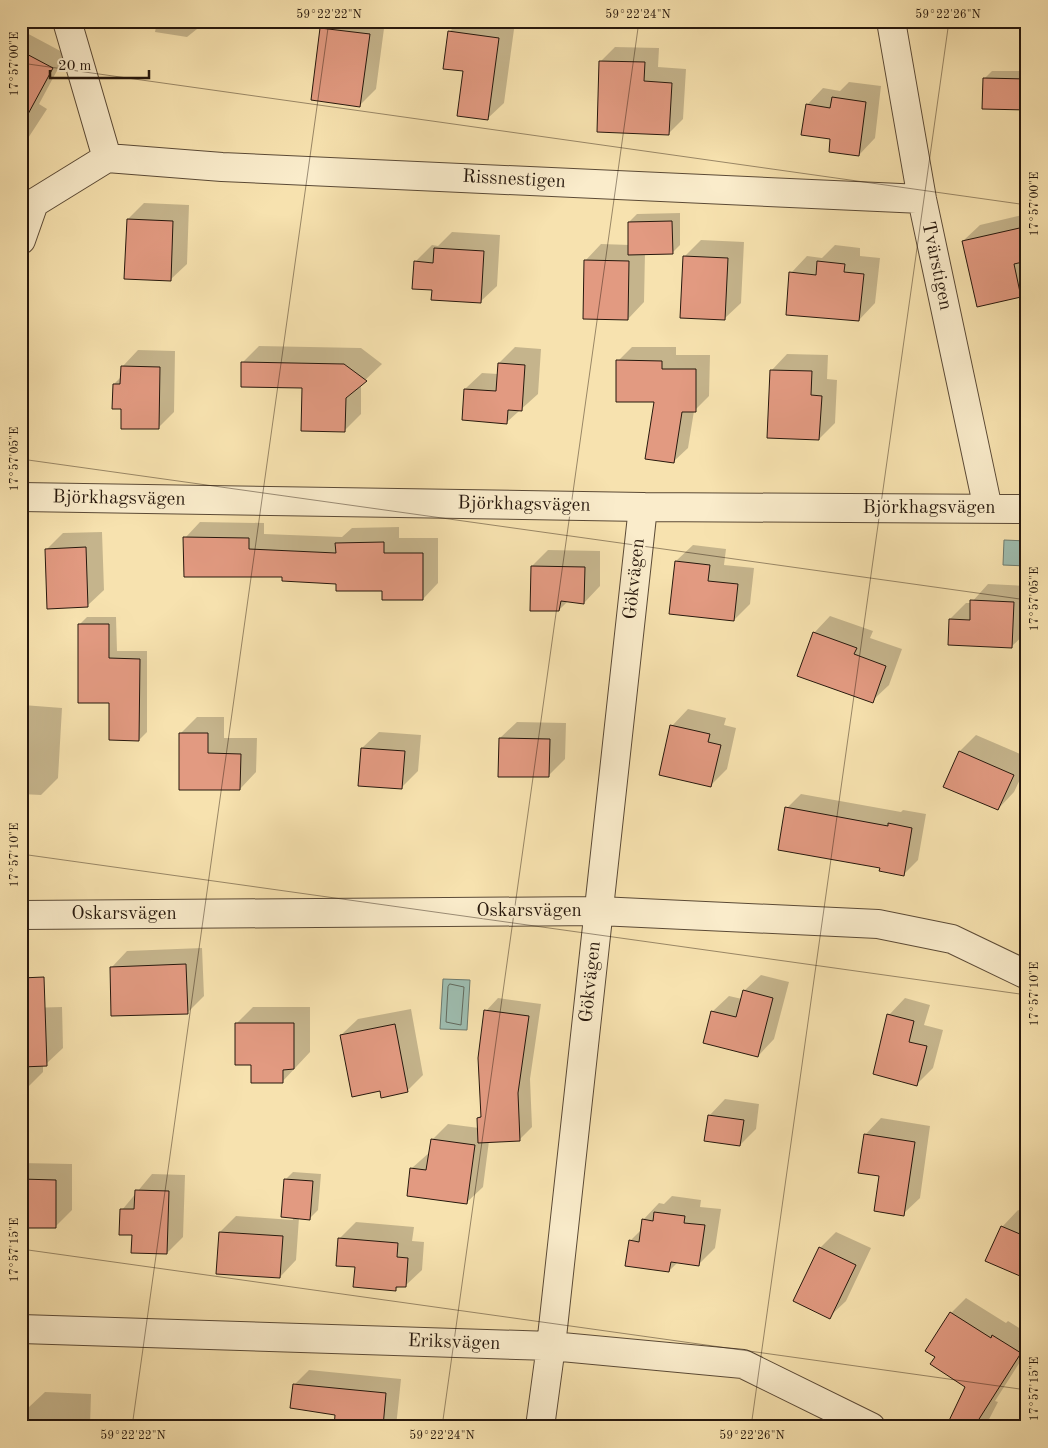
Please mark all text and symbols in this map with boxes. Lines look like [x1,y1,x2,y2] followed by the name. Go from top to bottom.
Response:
[296,8,362,21] text: 59°22'22"N
[605,8,671,21] text: 59°22'24"N
[915,8,981,21] text: 59°22'26"N
[8,32,21,96] text: 17°57'00"E
[50,48,149,80] scale bar
[58,59,92,74] text: 20 m
[462,168,566,192] street label: Rissnestigen
[1028,172,1041,236] text: 17°57'00"E
[917,220,955,312] street label: Tvärstigen
[8,427,21,491] text: 17°57'05"E
[52,488,186,510] street label: Björkhagsvägen
[457,494,591,516] street label: Björkhagsvägen
[862,499,996,518] street label: Björkhagsvägen
[621,537,649,621] street label: Gökvägen
[1028,567,1041,631] text: 17°57'05"E
[8,823,21,887] text: 17°57'10"E
[476,902,582,921] street label: Oskarsvägen
[71,905,177,924] street label: Oskarsvägen
[577,940,605,1024] street label: Gökvägen
[1028,962,1041,1026] text: 17°57'10"E
[8,1218,21,1282] text: 17°57'15"E
[407,1332,501,1354] street label: Eriksvägen
[1028,1357,1041,1421] text: 17°57'15"E
[100,1429,166,1442] text: 59°22'22"N
[409,1429,475,1442] text: 59°22'24"N
[719,1429,785,1442] text: 59°22'26"N

